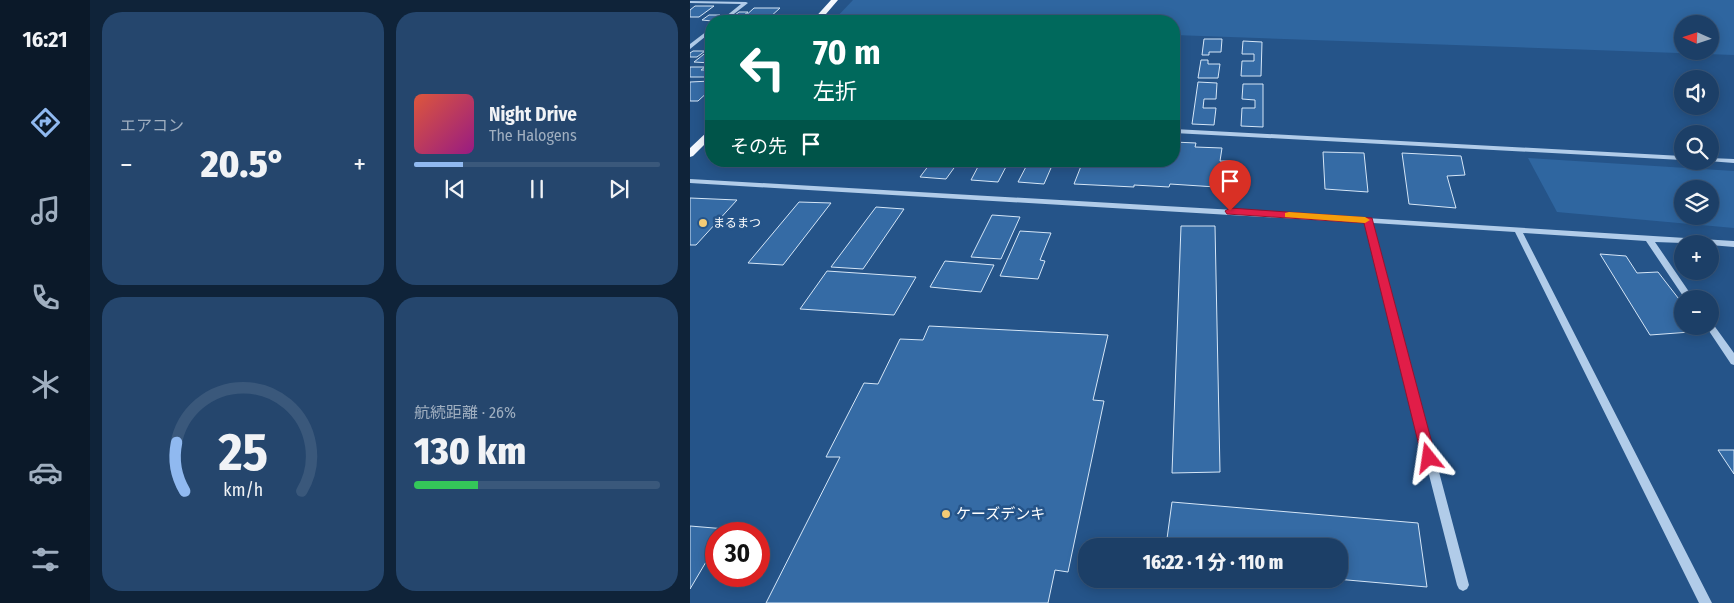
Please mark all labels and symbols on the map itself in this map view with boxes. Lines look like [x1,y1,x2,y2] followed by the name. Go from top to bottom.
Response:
[1674,15,1719,60] north arrow
[1209,160,1251,211] pin
[713,216,761,230] place label: まるまつ
[697,217,709,229] marker: まるまつ
[1402,431,1454,483] position arrow
[956,505,1045,523] place label: ケーズデンキ
[940,508,952,520] marker: ケーズデンキ
[705,522,770,587] speed limit sign: 30

